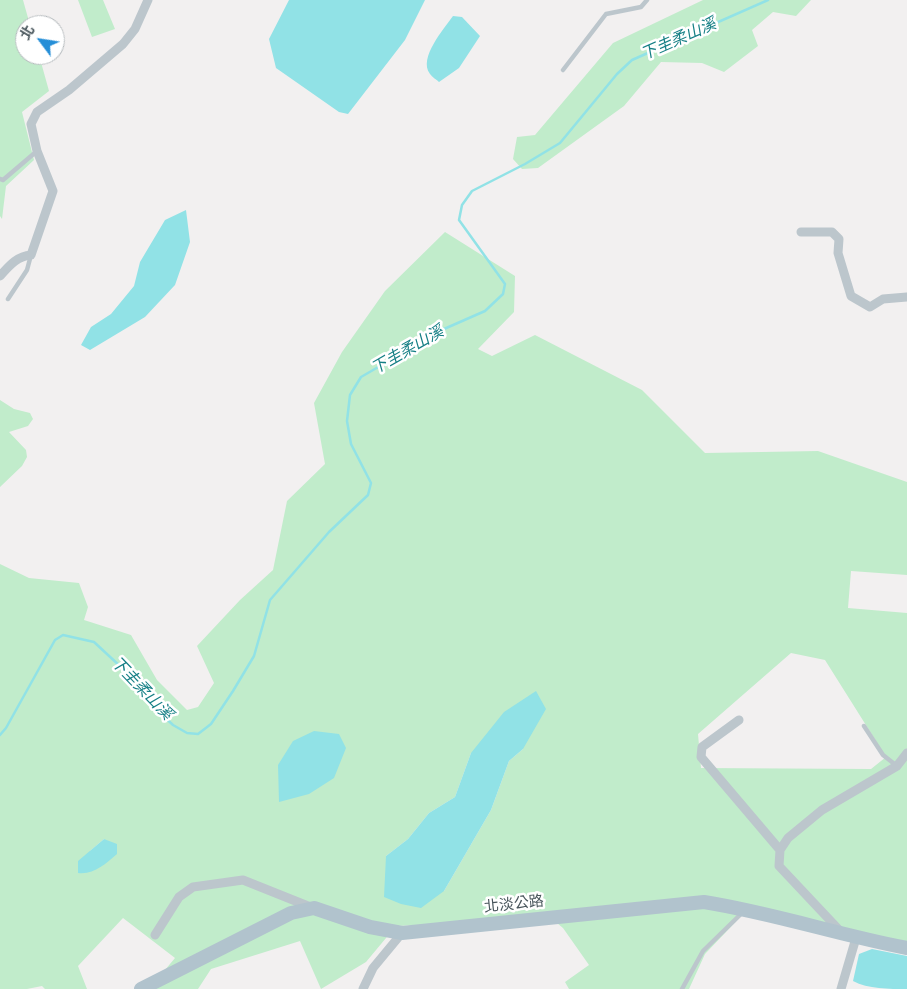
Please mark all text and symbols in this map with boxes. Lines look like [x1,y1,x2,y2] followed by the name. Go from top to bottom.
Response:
[15,15,65,65] north arrow
[639,15,719,65] water label: 下圭柔山溪
[16,22,39,43] text: 北
[369,323,447,379] water label: 下圭柔山溪
[106,654,176,724] water label: 下圭柔山溪
[483,893,545,917] street label: 北淡公路

